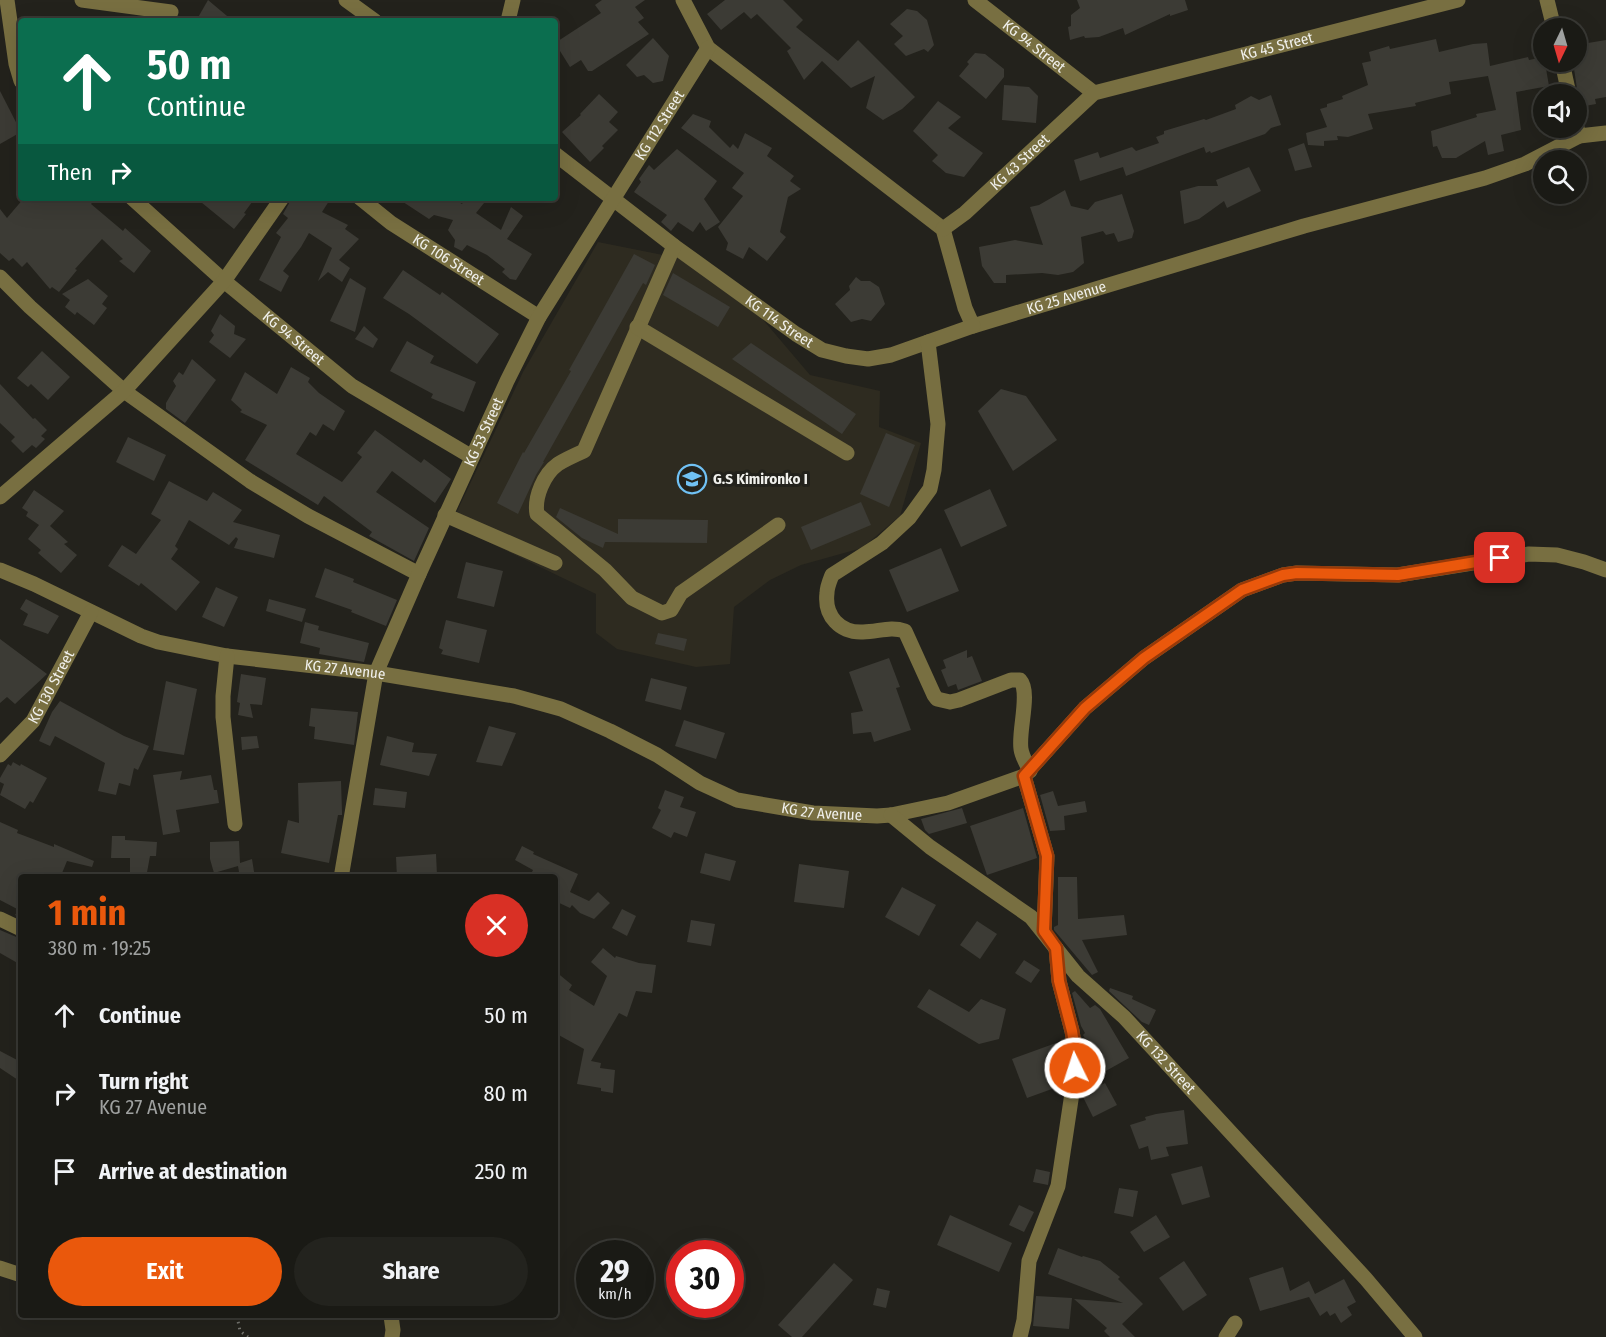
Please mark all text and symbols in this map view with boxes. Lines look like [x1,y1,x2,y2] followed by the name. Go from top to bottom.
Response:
[999,16,1069,76] street label: KG 94 Street
[1533,18,1587,72] north arrow
[1533,18,1587,204] map controls
[1238,28,1315,64] street label: KG 45 Street
[147,40,231,90] text: 50 m
[48,42,126,120] icon: ahead
[1533,84,1587,138] button: sound
[631,87,688,163] street label: KG 112 Street
[147,91,246,123] text: Continue
[986,130,1053,194] street label: KG 43 Street
[1533,150,1587,204] button: search
[104,156,137,189] icon: right
[48,159,92,186] text: Then
[409,230,488,289] street label: KG 106 Street
[1025,277,1108,318] street label: KG 25 Avenue
[742,291,817,352] street label: KG 114 Street
[259,307,328,369] street label: KG 94 Street
[460,395,507,469] street label: KG 53 Street
[676,463,708,495] school or university icon: G.S Kimironko I
[713,470,808,488] place label: G.S Kimironko I
[1474,532,1525,583] pin
[1483,541,1516,574] icon: arrive
[24,647,78,727] street label: KG 130 Street
[304,656,387,683] street label: KG 27 Avenue
[780,799,863,824] street label: KG 27 Avenue
[48,891,126,935] text: 1 min
[465,894,528,957] button: close
[48,936,151,960] text: 380 m · 19:25
[48,999,81,1032] icon: ahead
[99,1002,181,1029] text: Continue
[484,1002,528,1029] text: 50 m
[1132,1027,1199,1098] street label: KG 132 Street
[1043,1036,1107,1100] position arrow
[99,1068,188,1095] text: Turn right
[48,1077,81,1110] icon: right
[483,1080,528,1107] text: 80 m
[99,1095,207,1119] text: KG 27 Avenue
[48,1155,81,1188] icon: arrive
[99,1158,287,1185] text: Arrive at destination
[475,1158,528,1185] text: 250 m
[48,1237,282,1306] button: Exit
[294,1237,528,1306] button: Share
[666,1240,744,1318] speed limit sign: 30
[600,1254,630,1290] text: 29
[598,1285,632,1303] text: km/h

